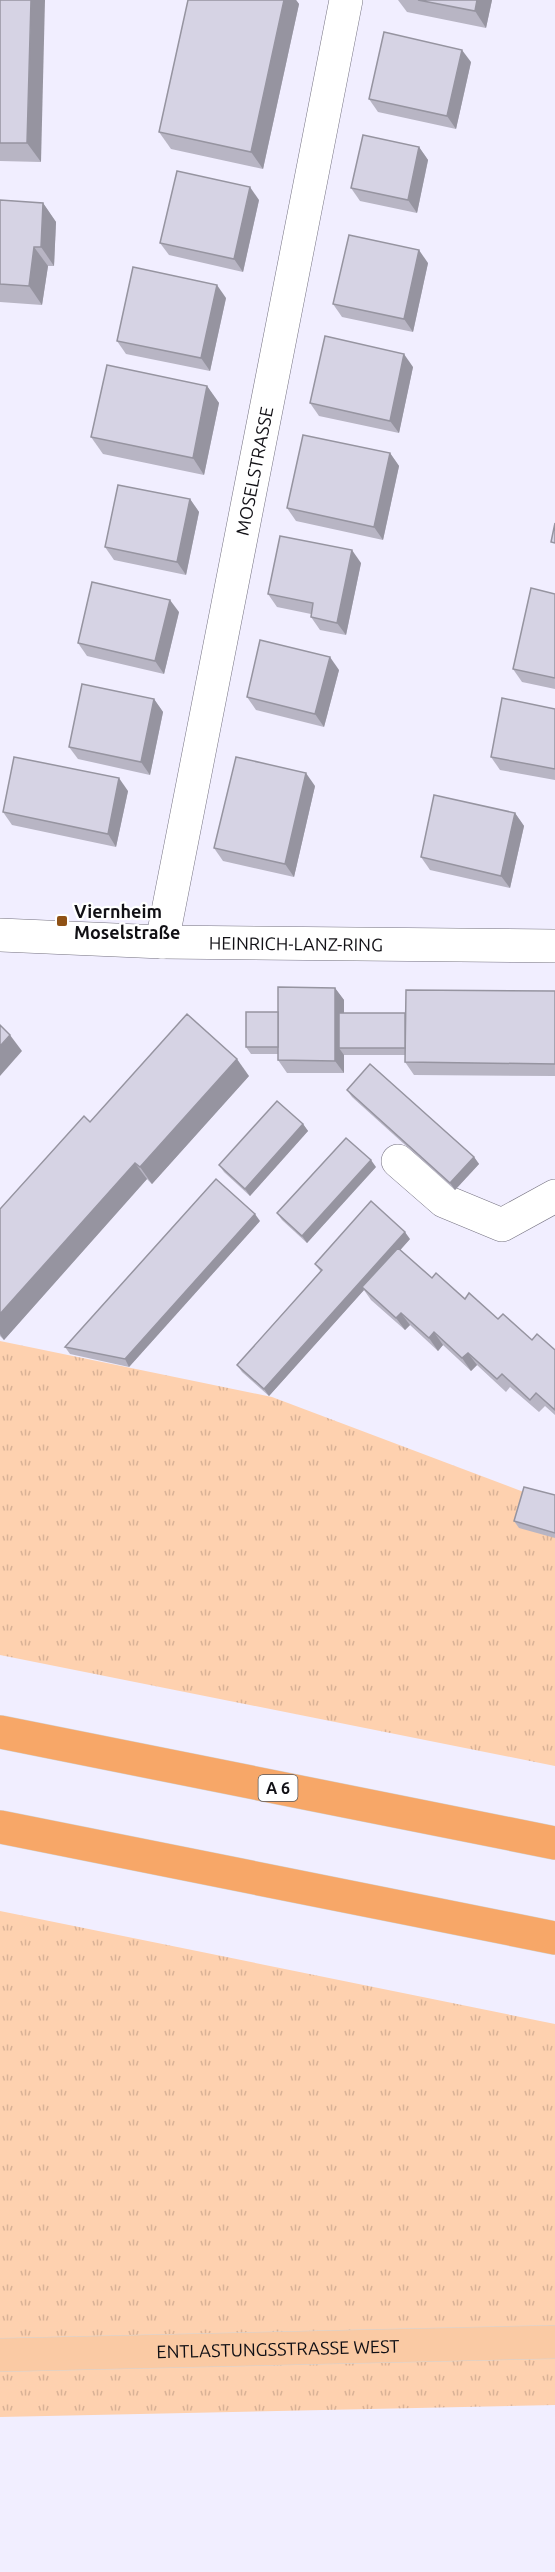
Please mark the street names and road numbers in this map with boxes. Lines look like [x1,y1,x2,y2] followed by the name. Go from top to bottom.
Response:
[232,405,276,537] street label: MOSELSTRASSE
[209,932,383,954] street label: HEINRICH-LANZ-RING
[258,1775,298,1801] road number: A 6
[156,2336,400,2361] street label: ENTLASTUNGSSTRASSE WEST

